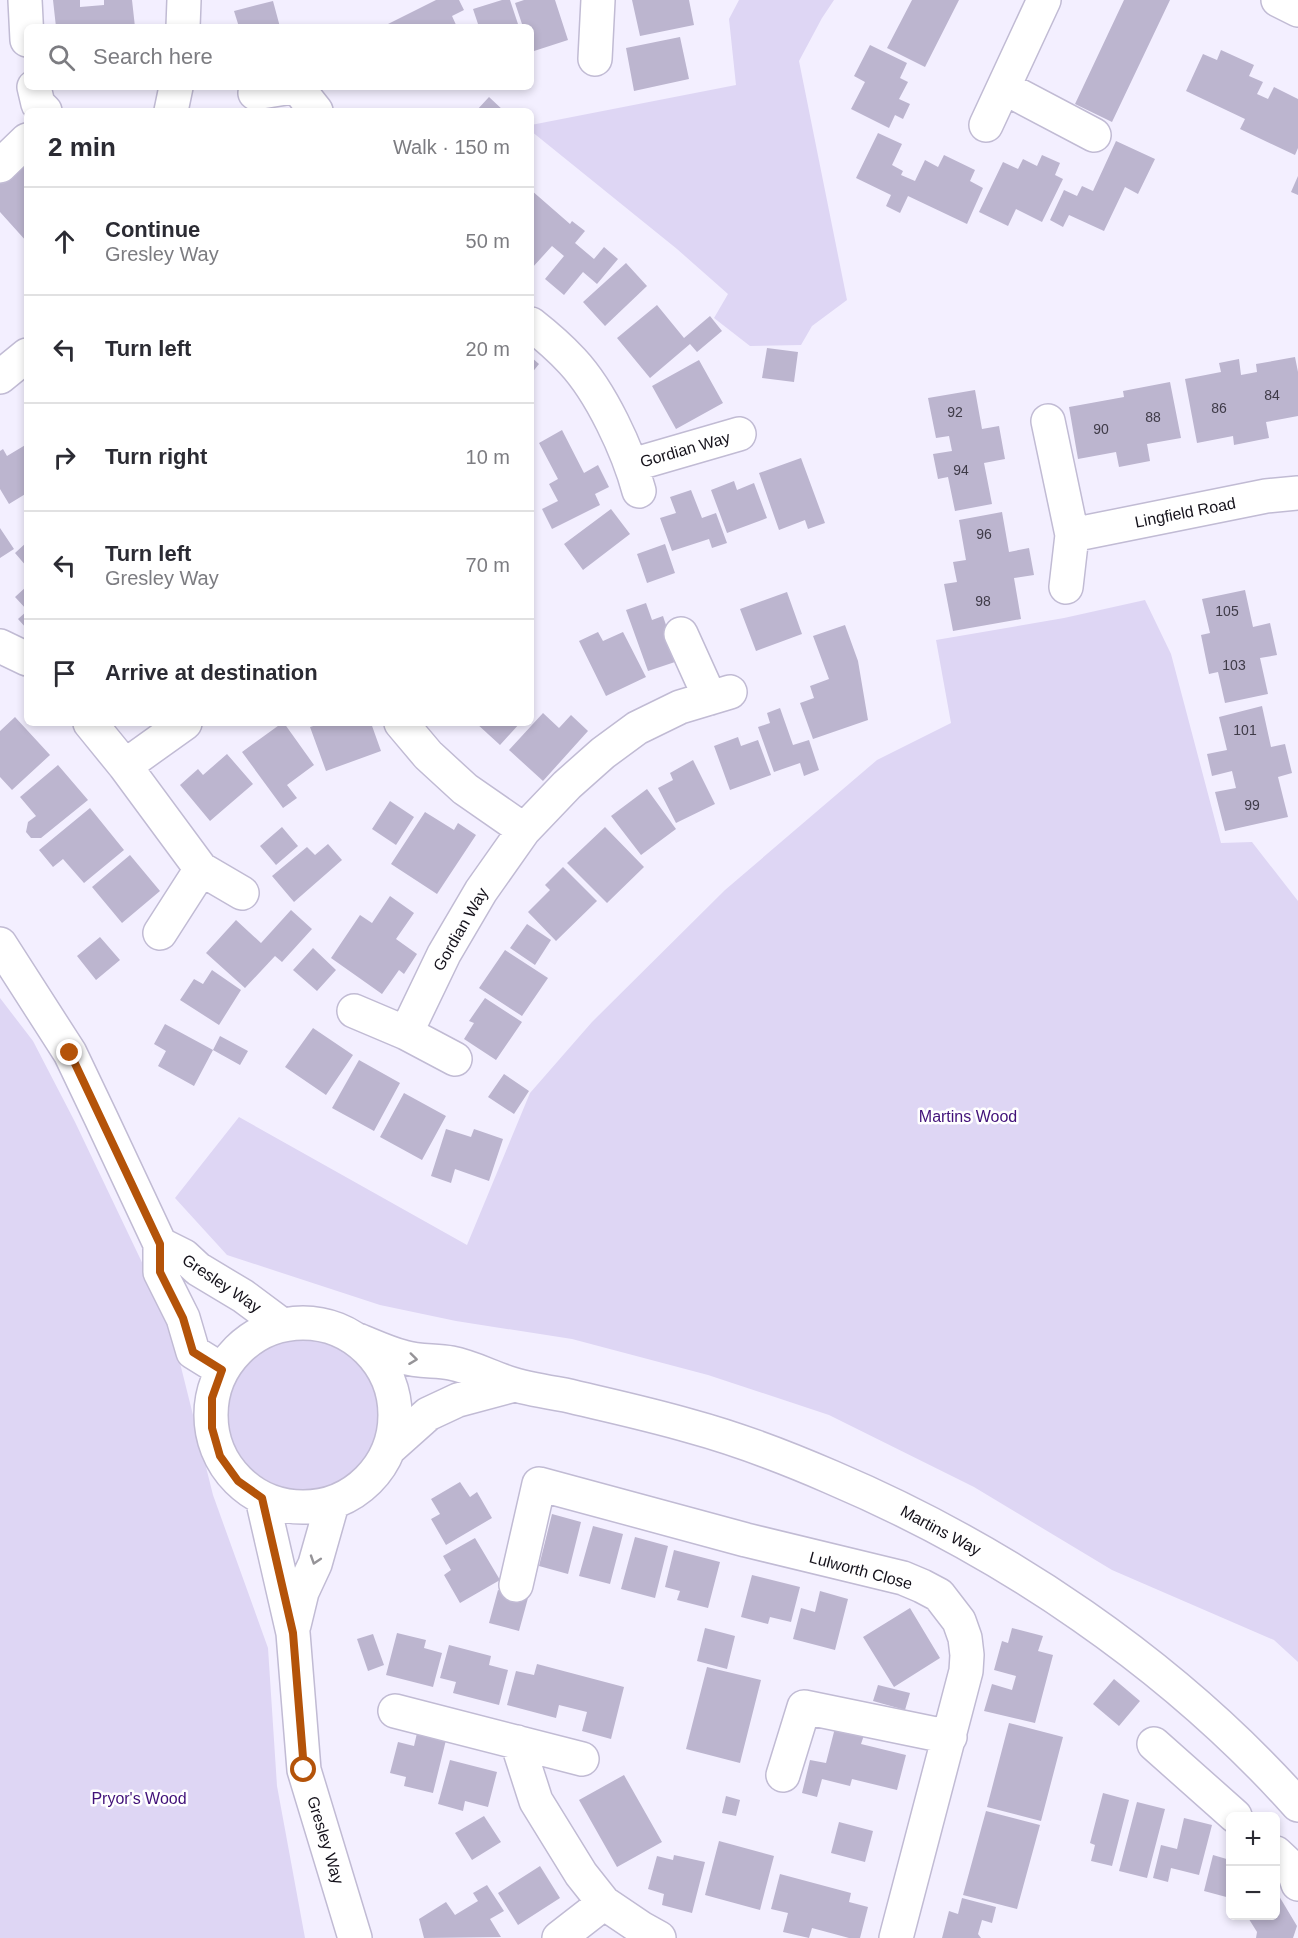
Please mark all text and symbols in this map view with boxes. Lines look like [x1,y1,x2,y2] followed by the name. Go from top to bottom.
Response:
[24,24,534,90] search box
[45,41,78,74] icon: search
[93,44,213,69] text: Search here
[48,132,116,162] text: 2 min
[393,136,510,158] text: Walk · 150 m
[105,217,200,242] text: Continue
[48,225,81,258] icon: ahead
[466,230,510,252] text: 50 m
[105,243,219,265] text: Gresley Way
[48,333,81,366] icon: left
[105,336,191,361] text: Turn left
[466,338,510,360] text: 20 m
[1264,387,1280,403] house number: 84
[1211,400,1227,416] house number: 86
[947,404,963,420] house number: 92
[1145,409,1161,425] house number: 88
[1093,421,1109,437] house number: 90
[638,429,732,470] street label: Gordian Way
[48,441,81,474] icon: right
[105,444,207,469] text: Turn right
[466,446,510,468] text: 10 m
[953,462,969,478] house number: 94
[1133,494,1237,531] street label: Lingfield Road
[976,526,992,542] house number: 96
[105,541,191,566] text: Turn left
[48,549,81,582] icon: left
[466,554,510,576] text: 70 m
[105,567,219,589] text: Gresley Way
[975,593,991,609] house number: 98
[1215,603,1239,619] house number: 105
[48,657,81,690] icon: arrive
[1222,657,1246,673] house number: 103
[105,660,318,685] text: Arrive at destination
[1233,722,1257,738] house number: 101
[1244,797,1260,813] house number: 99
[430,885,491,974] street label: Gordian Way
[56,1039,82,1065] route end
[919,1108,1017,1125] park label: Martins Wood
[179,1251,264,1316] street label: Gresley Way
[409,1352,418,1364] one-way arrow
[898,1502,984,1559] street label: Martins Way
[808,1549,914,1592] street label: Lulworth Close
[310,1554,323,1565] one-way arrow
[290,1756,316,1782] route start
[91,1790,187,1807] park label: Pryor's Wood
[304,1794,347,1886] street label: Gresley Way
[1226,1812,1280,1920] map controls
[1226,1812,1280,1866] button: +
[1226,1866,1280,1920] button: −

